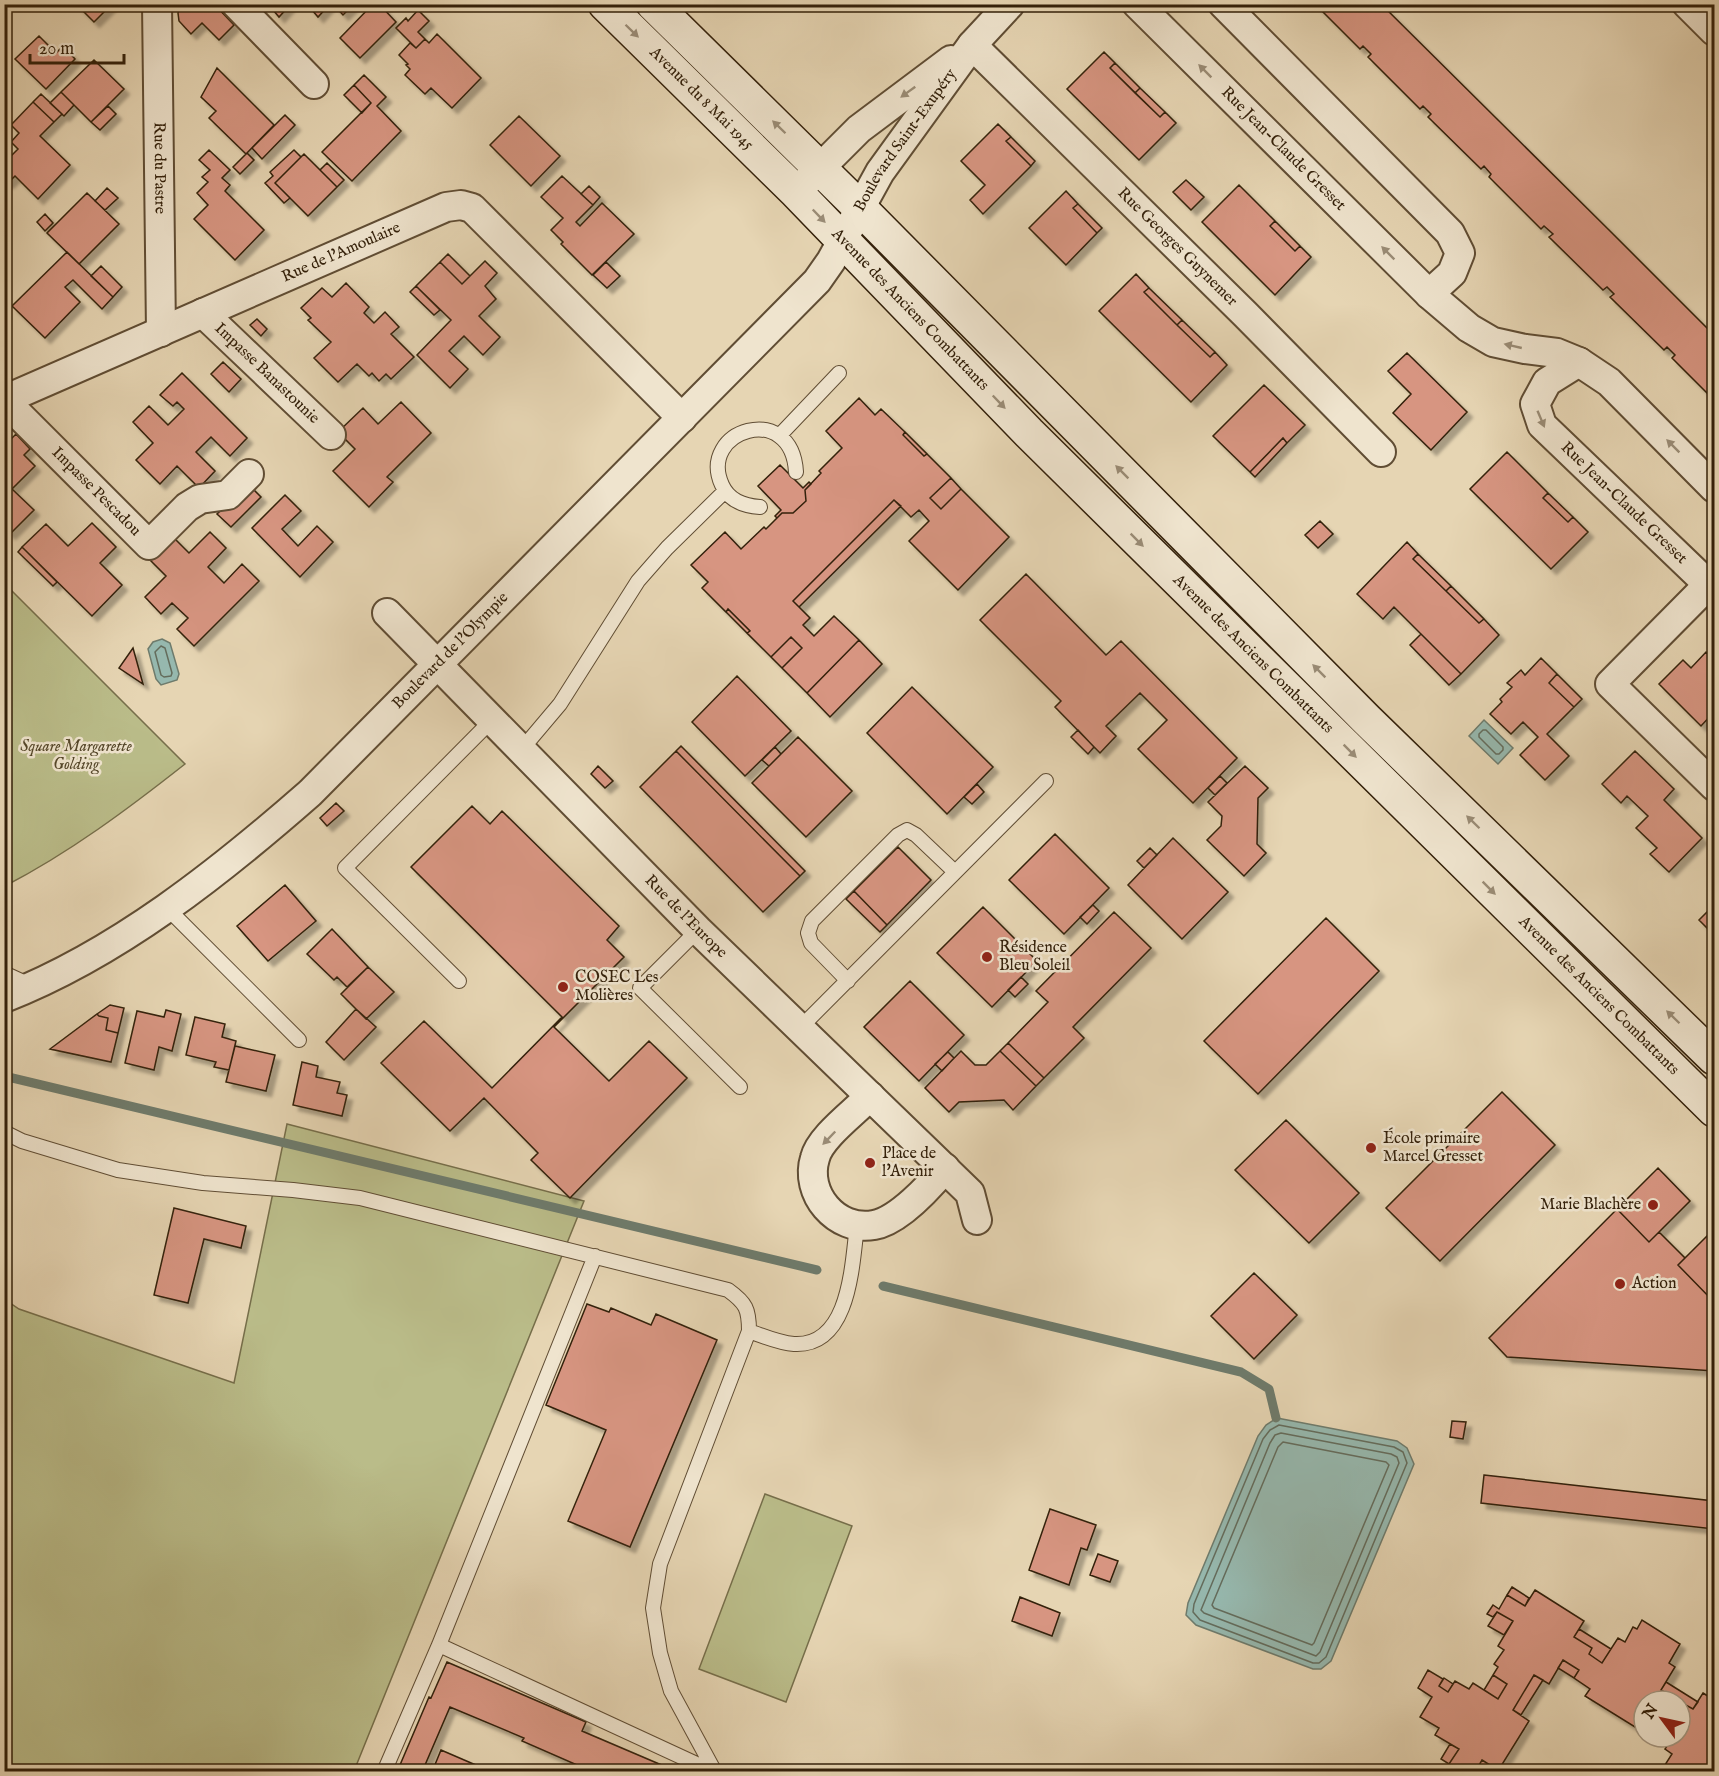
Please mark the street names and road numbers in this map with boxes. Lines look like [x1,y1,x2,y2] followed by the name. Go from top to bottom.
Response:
[644,42,758,155] street label: Avenue du 8 Mai 1945
[850,65,961,215] street label: Boulevard Saint-Exupéry
[1216,83,1350,216] street label: Rue Jean-Claude Gresset
[148,122,170,214] street label: Rue du Pastre
[1113,183,1242,311] street label: Rue Georges Guynemer
[279,218,404,287] street label: Rue de l'Amoulaire
[826,224,993,396] street label: Avenue des Anciens Combattants
[210,319,324,429] street label: Impasse Banastounie
[1556,438,1692,569] street label: Rue Jean-Claude Gresset
[47,443,145,541] street label: Impasse Pescadou
[1168,570,1338,738] street label: Avenue des Anciens Combattants
[388,588,513,714] street label: Boulevard de l'Olympie
[640,871,731,963] street label: Rue de l'Europe
[1513,911,1683,1080] street label: Avenue des Anciens Combattants

